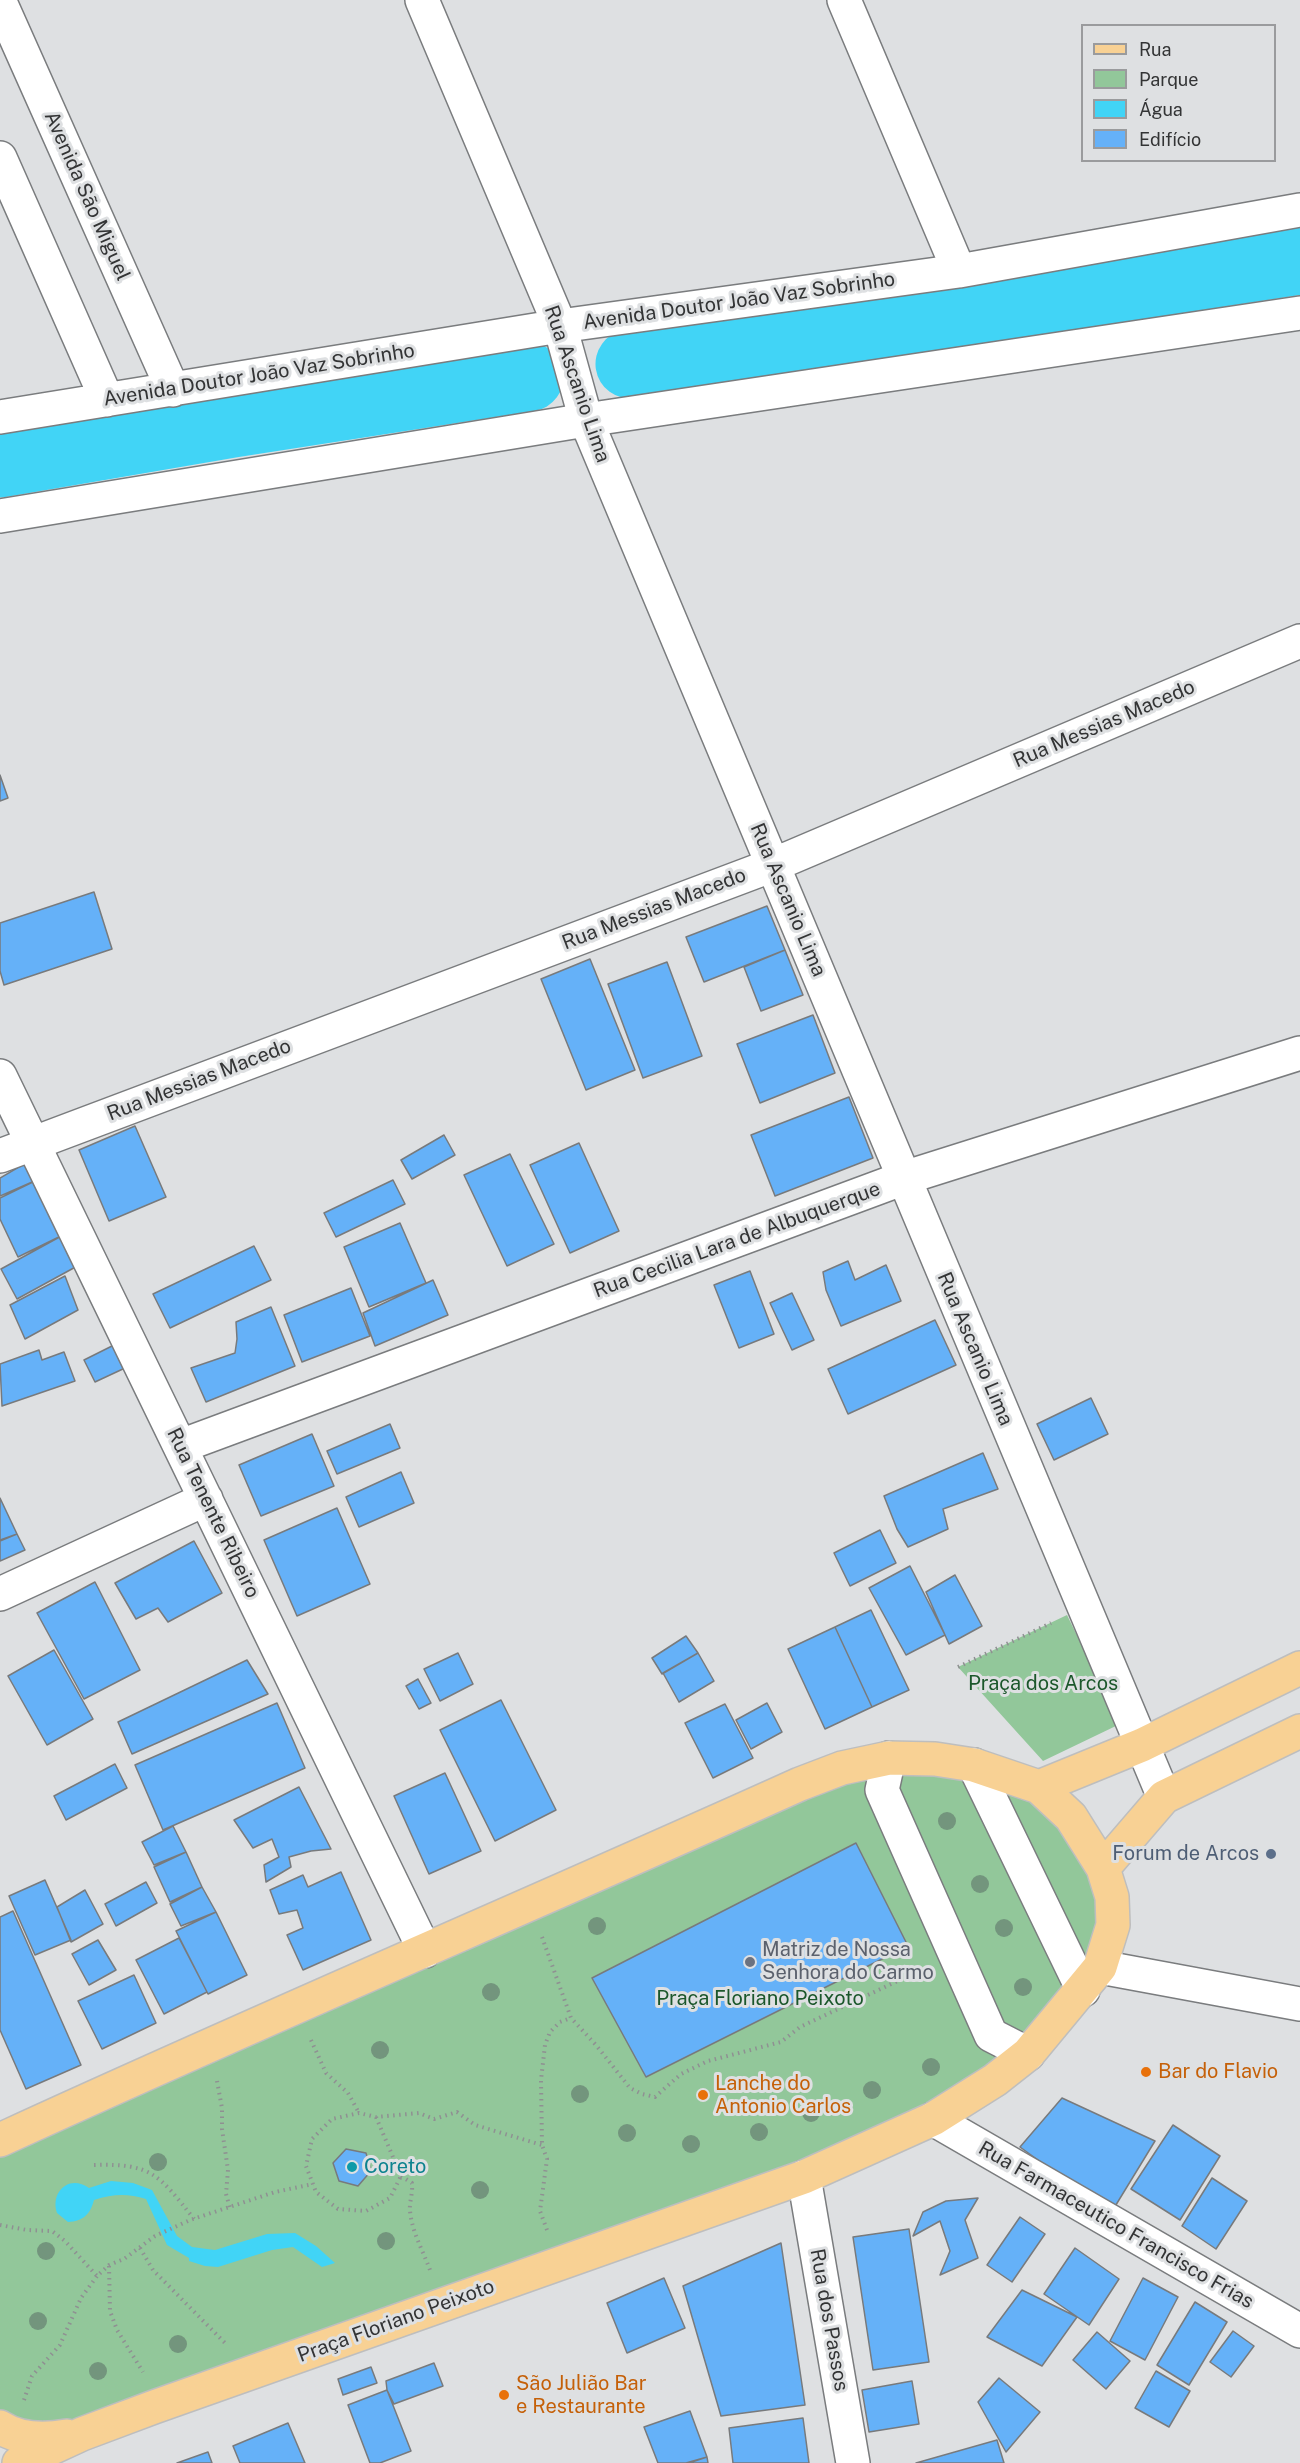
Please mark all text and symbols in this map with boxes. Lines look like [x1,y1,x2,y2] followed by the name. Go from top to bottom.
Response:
[1081,24,1276,162] legend
[1139,39,1171,60] text: Rua
[1139,69,1199,90] text: Parque
[1139,99,1183,120] text: Água
[39,108,135,284] street label: Avenida São Miguel
[1139,129,1201,150] text: Edifício
[581,267,897,335] street label: Avenida Doutor João Vaz Sobrinho
[539,302,615,466] street label: Rua Ascanio Lima
[102,339,416,411] street label: Avenida Doutor João Vaz Sobrinho
[1010,675,1198,773] street label: Rua Messias Macedo
[745,820,831,980] street label: Rua Ascanio Lima
[559,863,749,955] street label: Rua Messias Macedo
[104,1034,294,1126] street label: Rua Messias Macedo
[590,1177,884,1303] street label: Rua Cecilia Lara de Albuquerque
[932,1269,1018,1429] street label: Rua Ascanio Lima
[161,1424,265,1602] street label: Rua Tenente Ribeiro
[968,1672,1118,1696] park label: Praça dos Arcos
[1112,1842,1259,1866] place label: Forum de Arcos
[1264,1847,1278,1861] marker: Forum de Arcos
[762,1938,934,1985] place label: Matriz de Nossa Senhora do Carmo
[743,1955,757,1969] marker: Matriz de Nossa Senhora do Carmo
[656,1987,864,2011] park label: Praça Floriano Peixoto
[1158,2060,1278,2084] place label: Bar do Flavio
[1139,2065,1153,2079] marker: Bar do Flavio
[715,2072,851,2119] place label: Lanche do Antonio Carlos
[696,2088,710,2102] marker: Lanche do Antonio Carlos
[974,2136,1258,2314] street label: Rua Farmaceutico Francisco Frias
[364,2155,426,2179] place label: Coreto
[345,2160,359,2174] marker: Coreto
[805,2247,853,2393] street label: Rua dos Passos
[294,2274,498,2368] street label: Praça Floriano Peixoto
[516,2372,647,2419] place label: São Julião Bar e Restaurante
[497,2388,511,2402] marker: São Julião Bar e Restaurante

